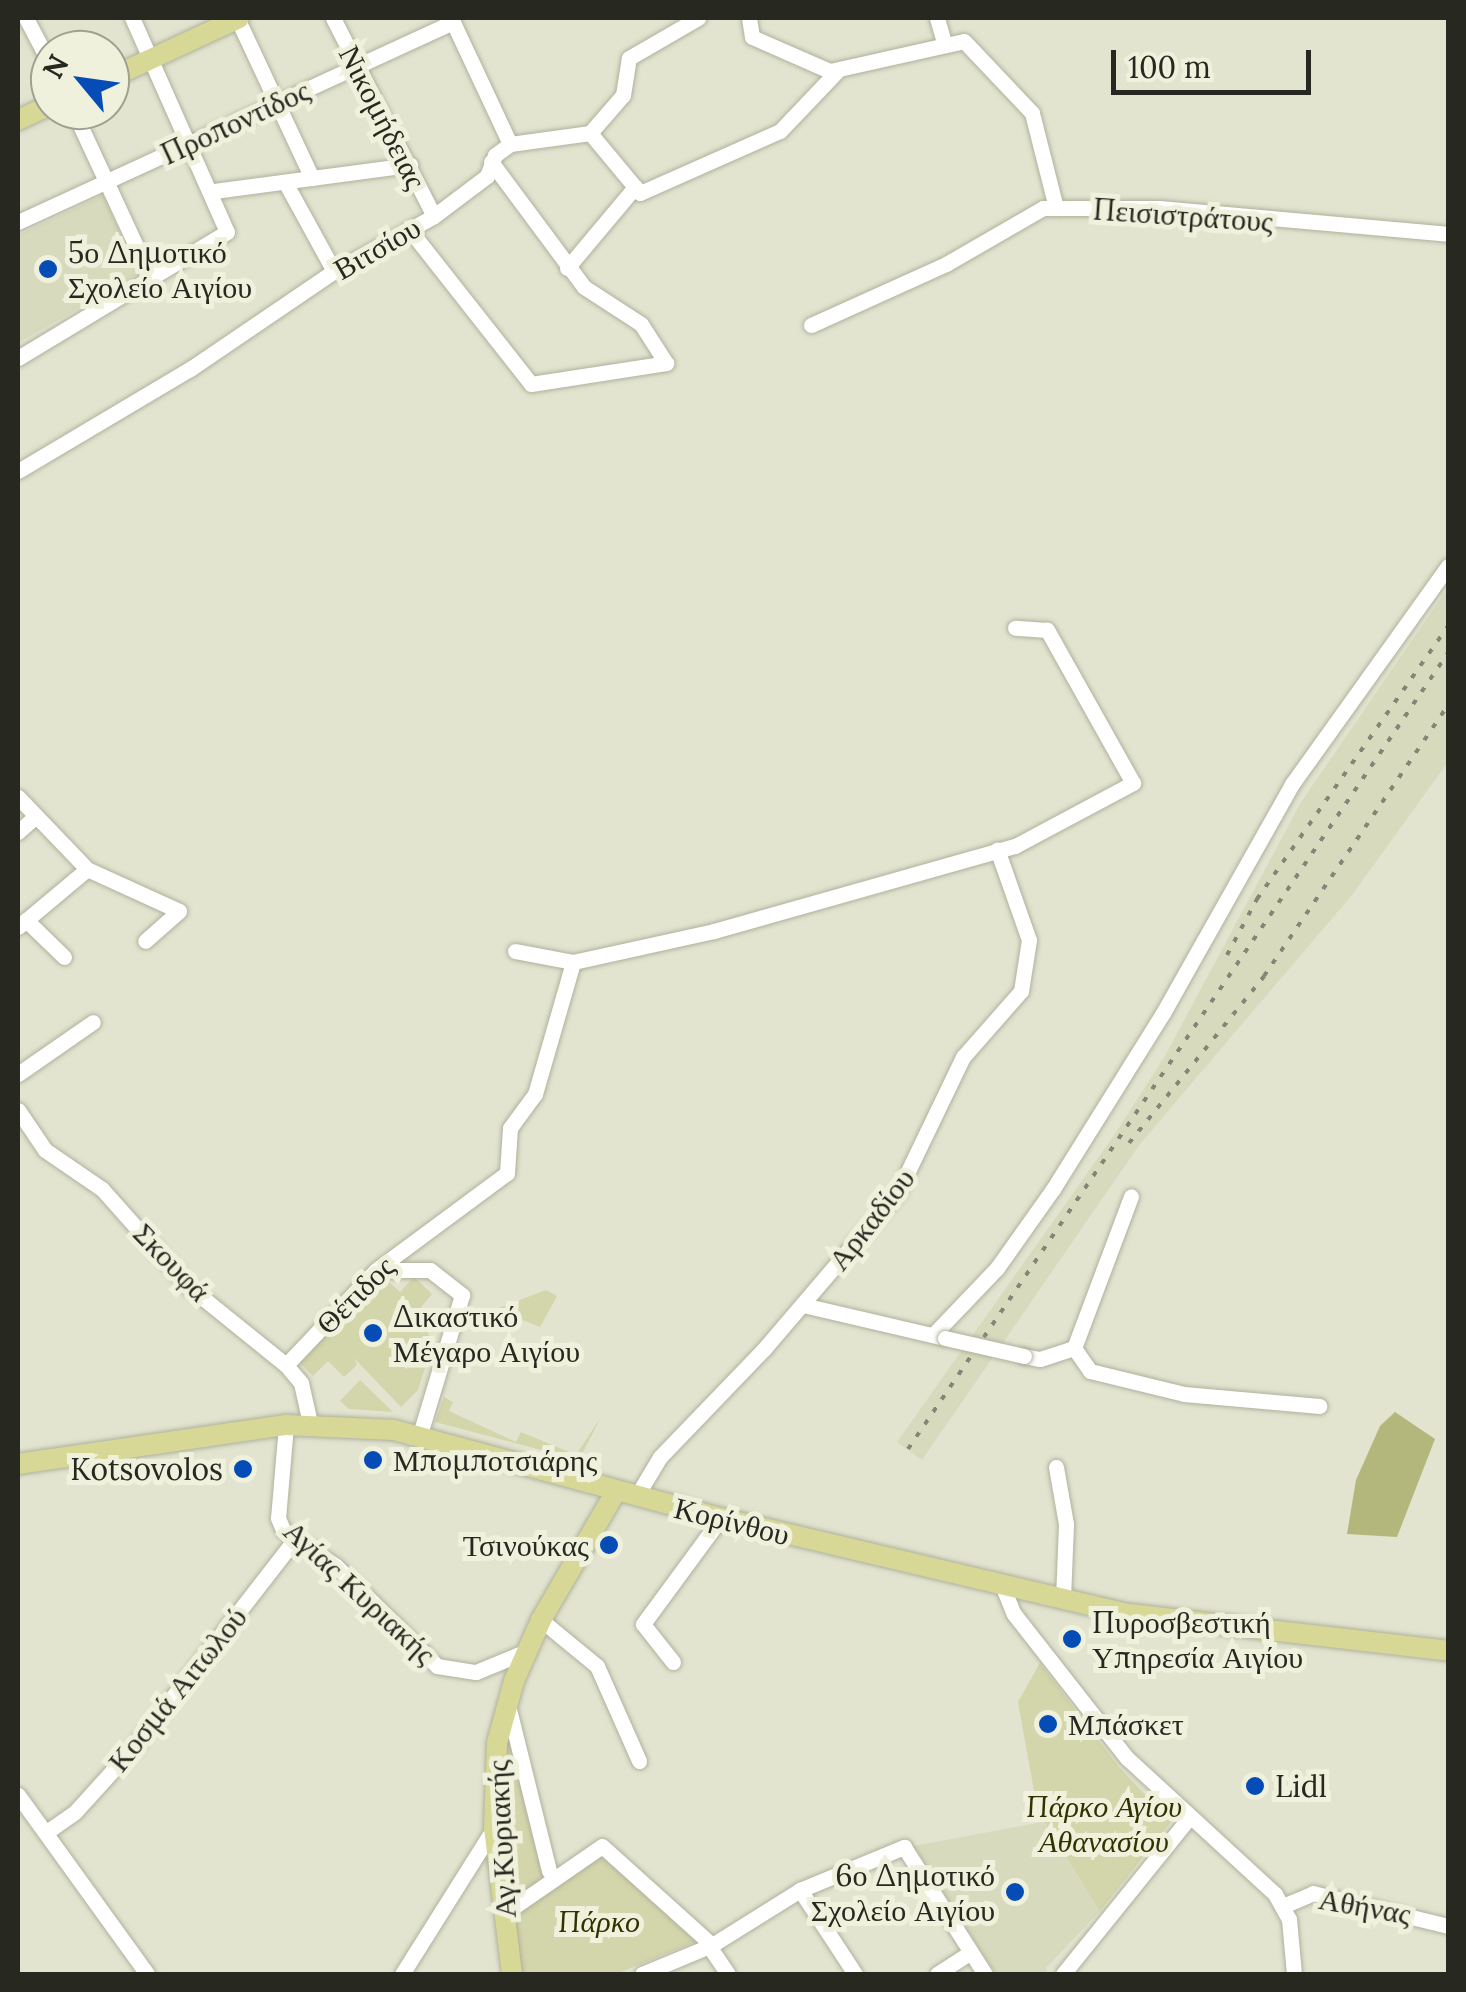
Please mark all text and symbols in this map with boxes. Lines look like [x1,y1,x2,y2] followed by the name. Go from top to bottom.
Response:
[30,30,130,130] north arrow
[1116,30,1316,92] scale bar
[332,39,434,195] street label: Νικομήδειας
[35,48,77,85] text: N
[1128,48,1211,86] text: 100 m
[155,72,315,172] street label: Προποντίδος
[1092,191,1274,239] street label: Πεισιστράτους
[327,209,427,287] street label: Βιτσίου
[68,234,252,304] place label: 5ο Δημοτικό Σχολείο Αιγίου
[37,258,59,280] marker: 5ο Δημοτικό Σχολείο Αιγίου
[820,1161,922,1277] street label: Αρκαδίου
[126,1215,218,1309] street label: Σκουφά
[309,1249,401,1341] street label: Θέτιδος
[393,1298,580,1368] place label: Δικαστικό Μέγαρο Αιγίου
[362,1322,384,1344] marker: Δικαστικό Μέγαρο Αιγίου
[393,1442,597,1478] place label: Μπομποτσιάρης
[362,1449,384,1471] marker: Μπομποτσιάρης
[70,1451,223,1487] place label: Kotsovolos
[232,1458,254,1480] marker: Kotsovolos
[671,1489,793,1553] street label: Κορίνθου
[277,1513,443,1671] street label: Αγίας Κυριακής
[463,1527,589,1563] place label: Τσινούκας
[598,1534,620,1556] marker: Τσινούκας
[100,1600,254,1778] street label: Κοσμά Αιτωλού
[1092,1604,1303,1674] place label: Πυροσβεστική Υπηρεσία Αιγίου
[1061,1628,1083,1650] marker: Πυροσβεστική Υπηρεσία Αιγίου
[1068,1706,1184,1742] place label: Μπάσκετ
[1037,1713,1059,1735] marker: Μπάσκετ
[479,1759,523,1919] street label: Αγ.Κυριακής
[1275,1768,1327,1804] place label: Lidl
[1244,1775,1266,1797] marker: Lidl
[1026,1788,1182,1858] park label: Πάρκο Αγίου Αθανασίου
[811,1857,995,1928] place label: 6ο Δημοτικό Σχολείο Αιγίου
[1316,1880,1414,1932] street label: Αθήνας
[1004,1881,1026,1903] marker: 6ο Δημοτικό Σχολείο Αιγίου
[558,1903,640,1939] park label: Πάρκο

